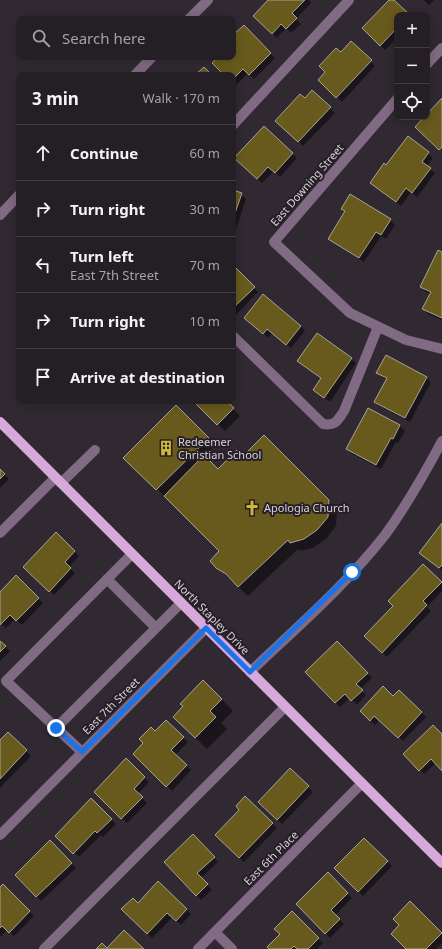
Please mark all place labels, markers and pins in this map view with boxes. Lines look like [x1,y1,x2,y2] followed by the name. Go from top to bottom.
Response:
[178,434,261,462] place label: Redeemer Christian School
[157,439,175,457] building icon: Redeemer Christian School
[243,499,261,517] church icon: Apologia Church
[264,500,350,515] place label: Apologia Church

